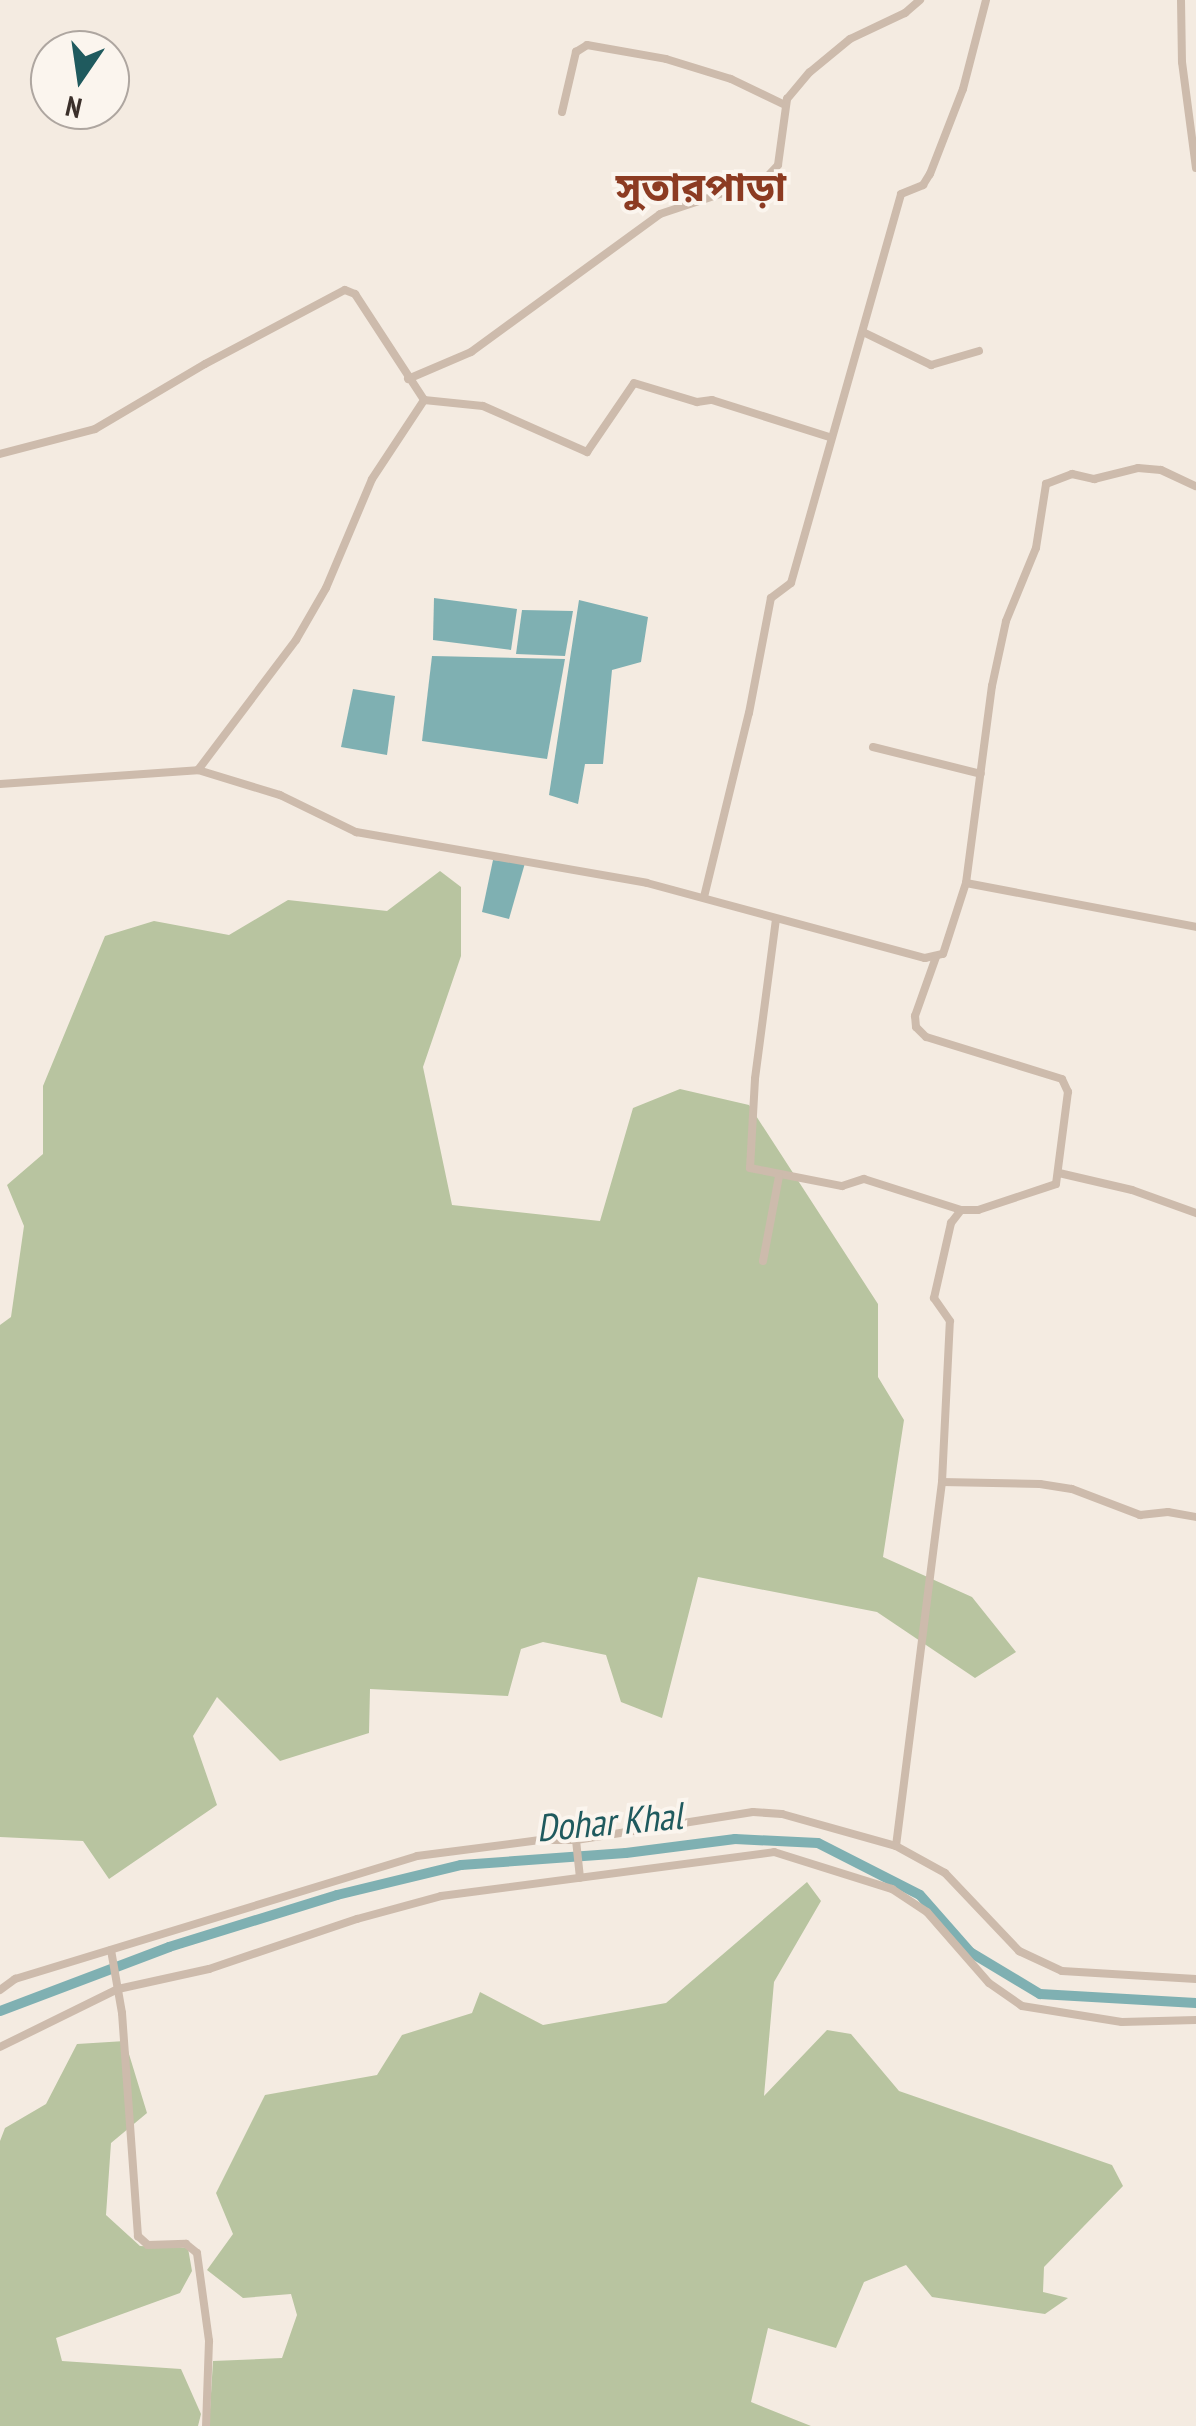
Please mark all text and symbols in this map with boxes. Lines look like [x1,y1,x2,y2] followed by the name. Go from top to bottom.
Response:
[30,30,130,130] north arrow
[62,88,85,127] text: N
[616,162,786,210] district label: সুতারপাড়া
[534,1792,684,1850] water label: Dohar Khal

